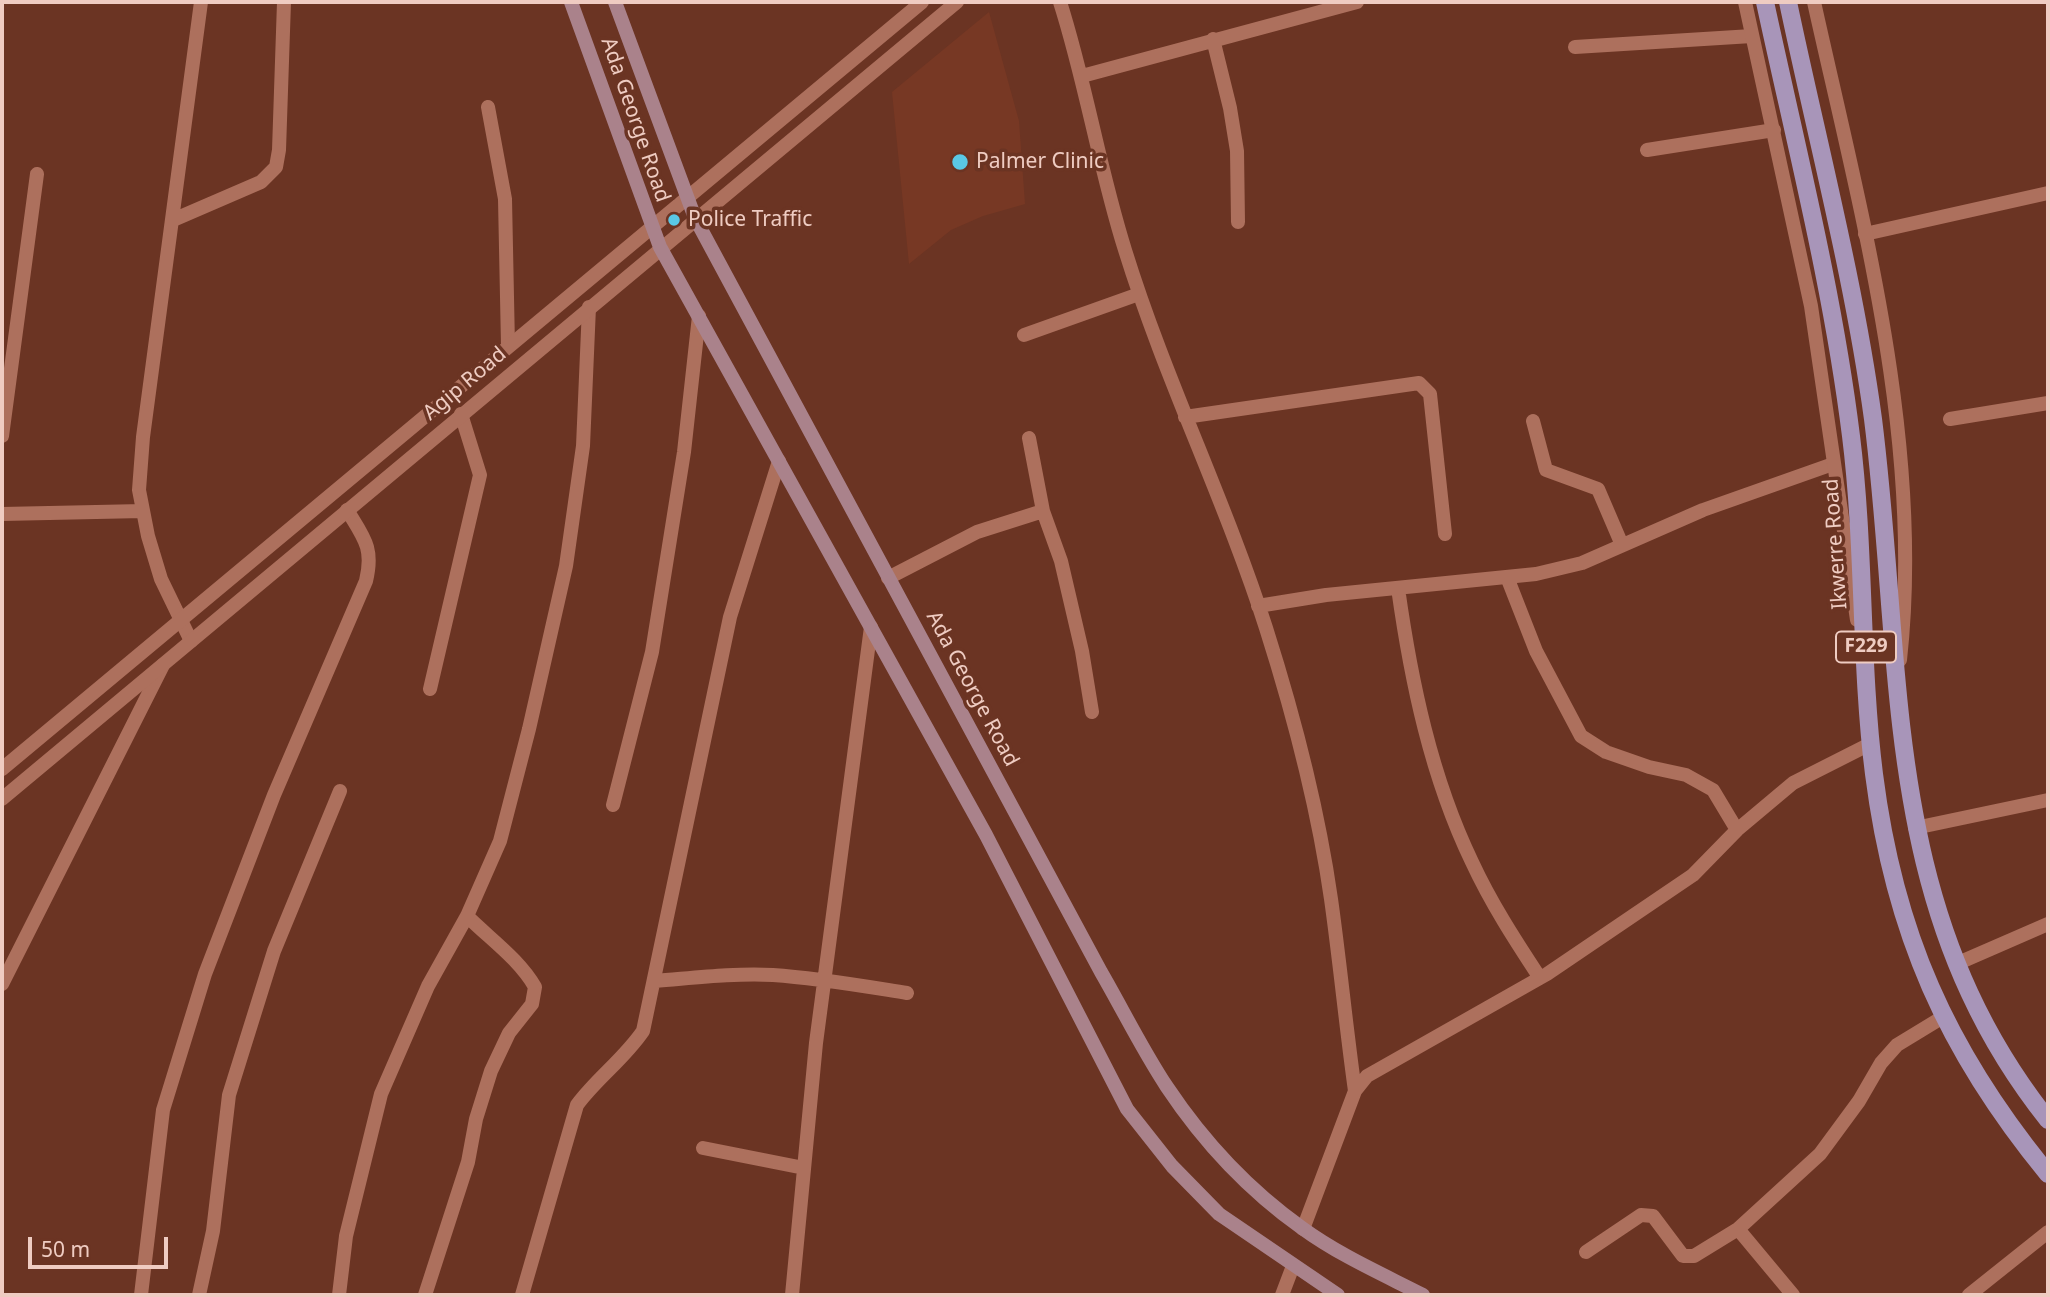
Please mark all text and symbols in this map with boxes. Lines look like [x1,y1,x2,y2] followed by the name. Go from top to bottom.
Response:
[595,34,675,206] street label: Ada George Road
[976,149,1104,175] place label: Palmer Clinic
[950,152,970,172] marker: Palmer Clinic
[688,207,812,233] place label: Police Traffic
[666,212,682,228] marker: Police Traffic
[418,342,512,426] street label: Agip Road
[1819,478,1853,610] street label: Ikwerre Road
[920,607,1024,771] street label: Ada George Road
[1836,632,1896,662] road number: F229
[32,1224,172,1268] scale bar
[41,1235,90,1263] text: 50 m

